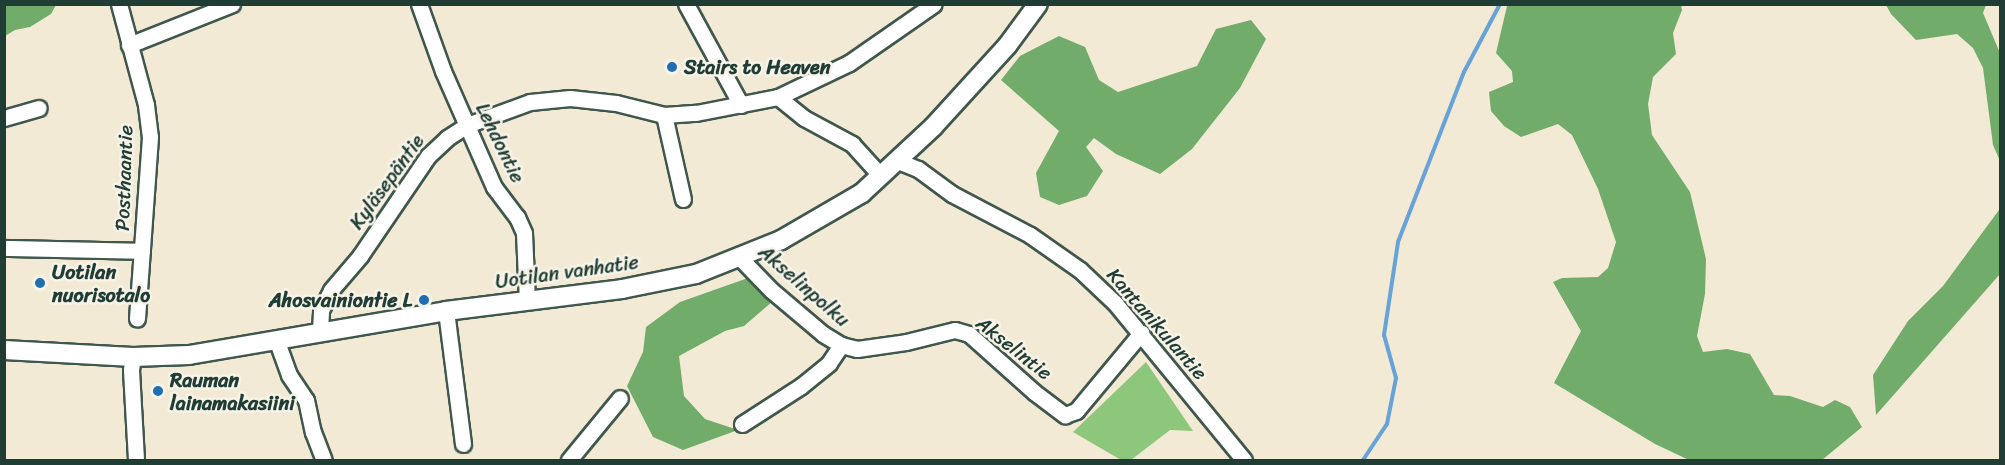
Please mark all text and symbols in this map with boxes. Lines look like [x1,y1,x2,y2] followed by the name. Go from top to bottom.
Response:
[684,55,831,79] place label: Stairs to Heaven
[665,60,679,74] marker: Stairs to Heaven
[470,99,530,187] street label: Lehdontie
[110,125,138,231] street label: Posthaantie
[345,130,429,234] street label: Kyläsepäntie
[754,240,854,332] street label: Akselinpolku
[494,250,640,294] street label: Uotilan vanhatie
[52,260,150,307] place label: Uotilan nuorisotalo
[1102,263,1212,385] street label: Kantanikulantie
[33,276,47,290] marker: Uotilan nuorisotalo
[269,288,412,312] place label: Ahosvainiontie L
[417,293,431,307] marker: Ahosvainiontie L
[971,311,1057,385] street label: Akselintie
[170,368,295,415] place label: Rauman lainamakasiini
[151,384,165,398] marker: Rauman lainamakasiini

